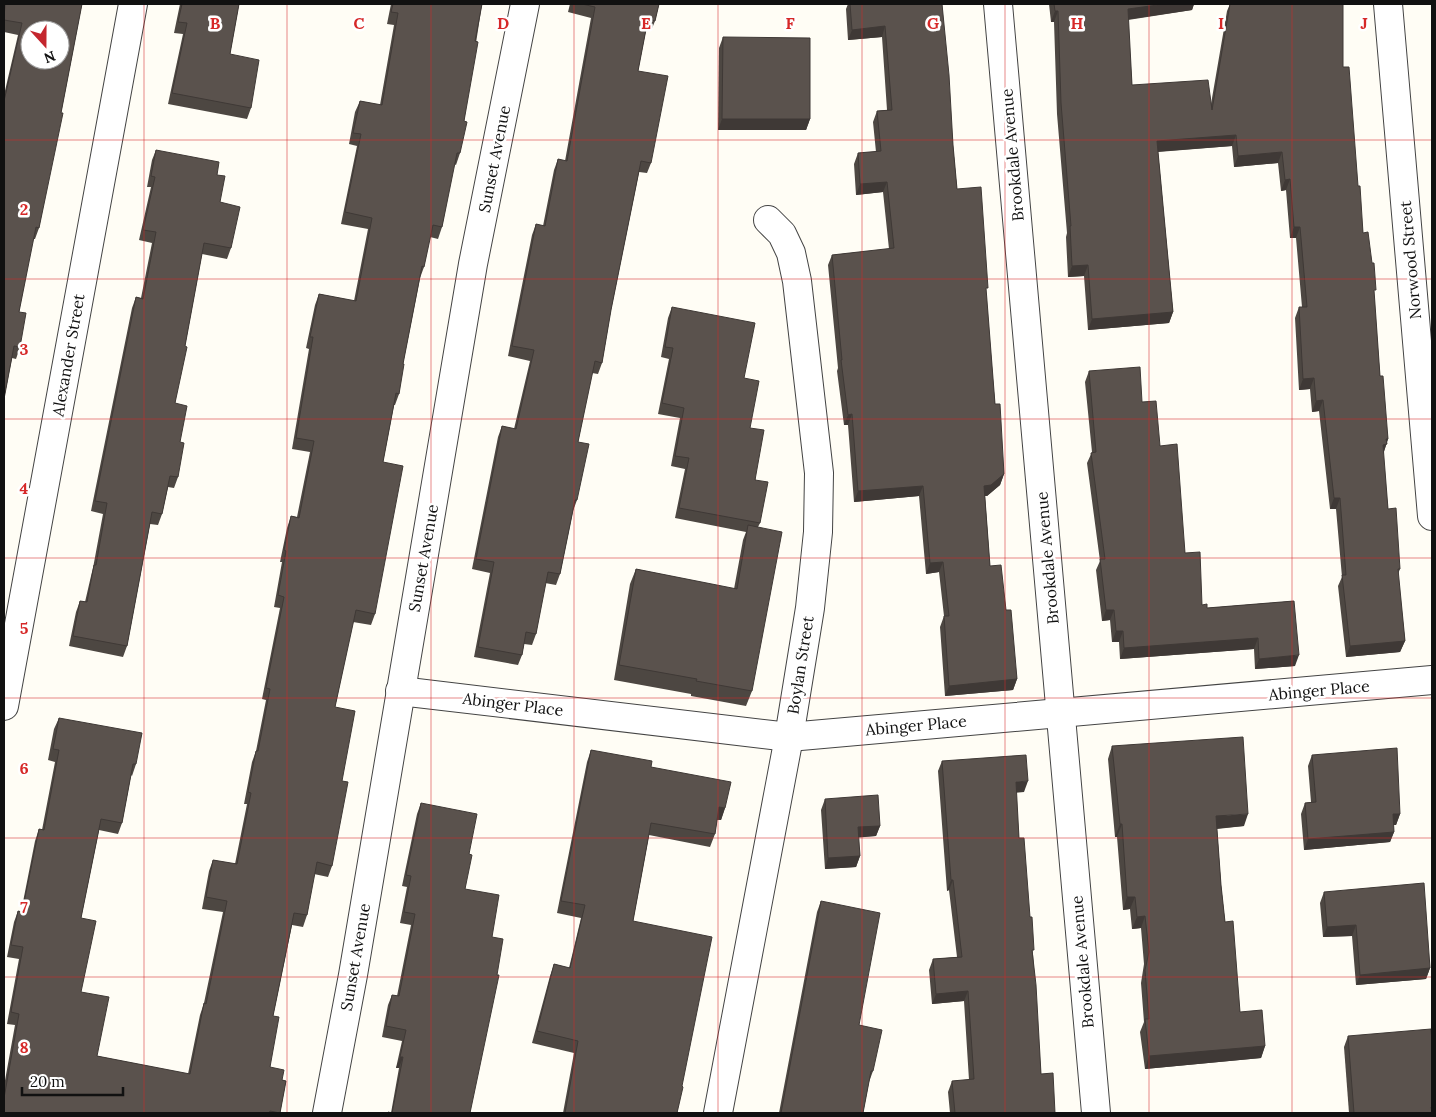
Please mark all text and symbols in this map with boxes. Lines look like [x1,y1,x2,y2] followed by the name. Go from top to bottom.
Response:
[210,13,221,33] text: B
[353,13,365,33] text: C
[497,13,509,33] text: D
[641,13,651,33] text: E
[785,13,795,33] text: F
[927,13,939,33] text: G
[1071,13,1084,33] text: H
[1218,13,1224,33] text: I
[1360,13,1368,33] text: J
[20,20,70,70] north arrow
[41,47,58,68] text: N
[996,87,1028,222] street label: Brookdale Avenue
[474,103,514,214] street label: Sunset Avenue
[20,199,28,219] text: 2
[1395,199,1425,320] street label: Norwood Street
[47,291,89,419] street label: Alexander Street
[20,339,29,359] text: 3
[20,478,29,498] text: 4
[1031,490,1063,625] street label: Brookdale Avenue
[404,502,442,613] street label: Sunset Avenue
[782,614,818,716] street label: Boylan Street
[20,618,29,638] text: 5
[1267,676,1371,704] street label: Abinger Place
[460,688,565,720] street label: Abinger Place
[864,711,968,739] street label: Abinger Place
[19,758,29,778] text: 6
[1066,894,1098,1029] street label: Brookdale Avenue
[20,897,28,917] text: 7
[336,901,374,1012] street label: Sunset Avenue
[19,1037,29,1057] text: 8
[22,1064,124,1096] scale bar
[30,1072,65,1091] text: 20 m

